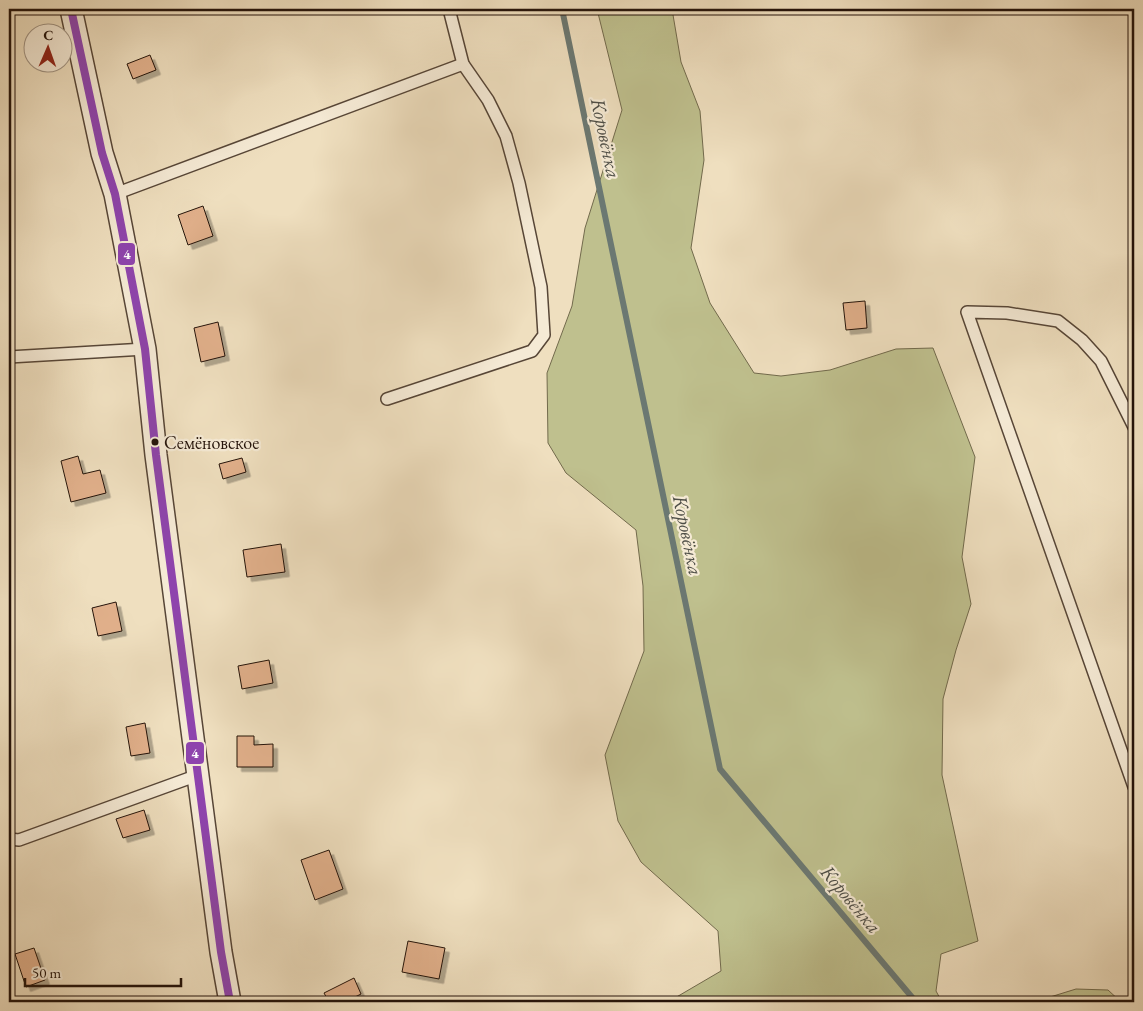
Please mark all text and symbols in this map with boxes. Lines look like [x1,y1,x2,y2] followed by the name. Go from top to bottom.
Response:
[22,22,72,72] north arrow
[43,26,54,44] text: С
[585,95,627,181] water label: Коровёнка
[117,242,136,266] line badge: 4
[123,245,131,263] text: 4
[164,431,259,454] place label: Семёновское
[150,437,160,447] marker: Семёновское
[667,492,709,578] water label: Коровёнка
[185,741,205,765] line badge: 4
[191,744,199,762] text: 4
[814,859,887,939] water label: Коровёнка
[25,956,181,988] scale bar
[32,963,61,982] text: 50 m

